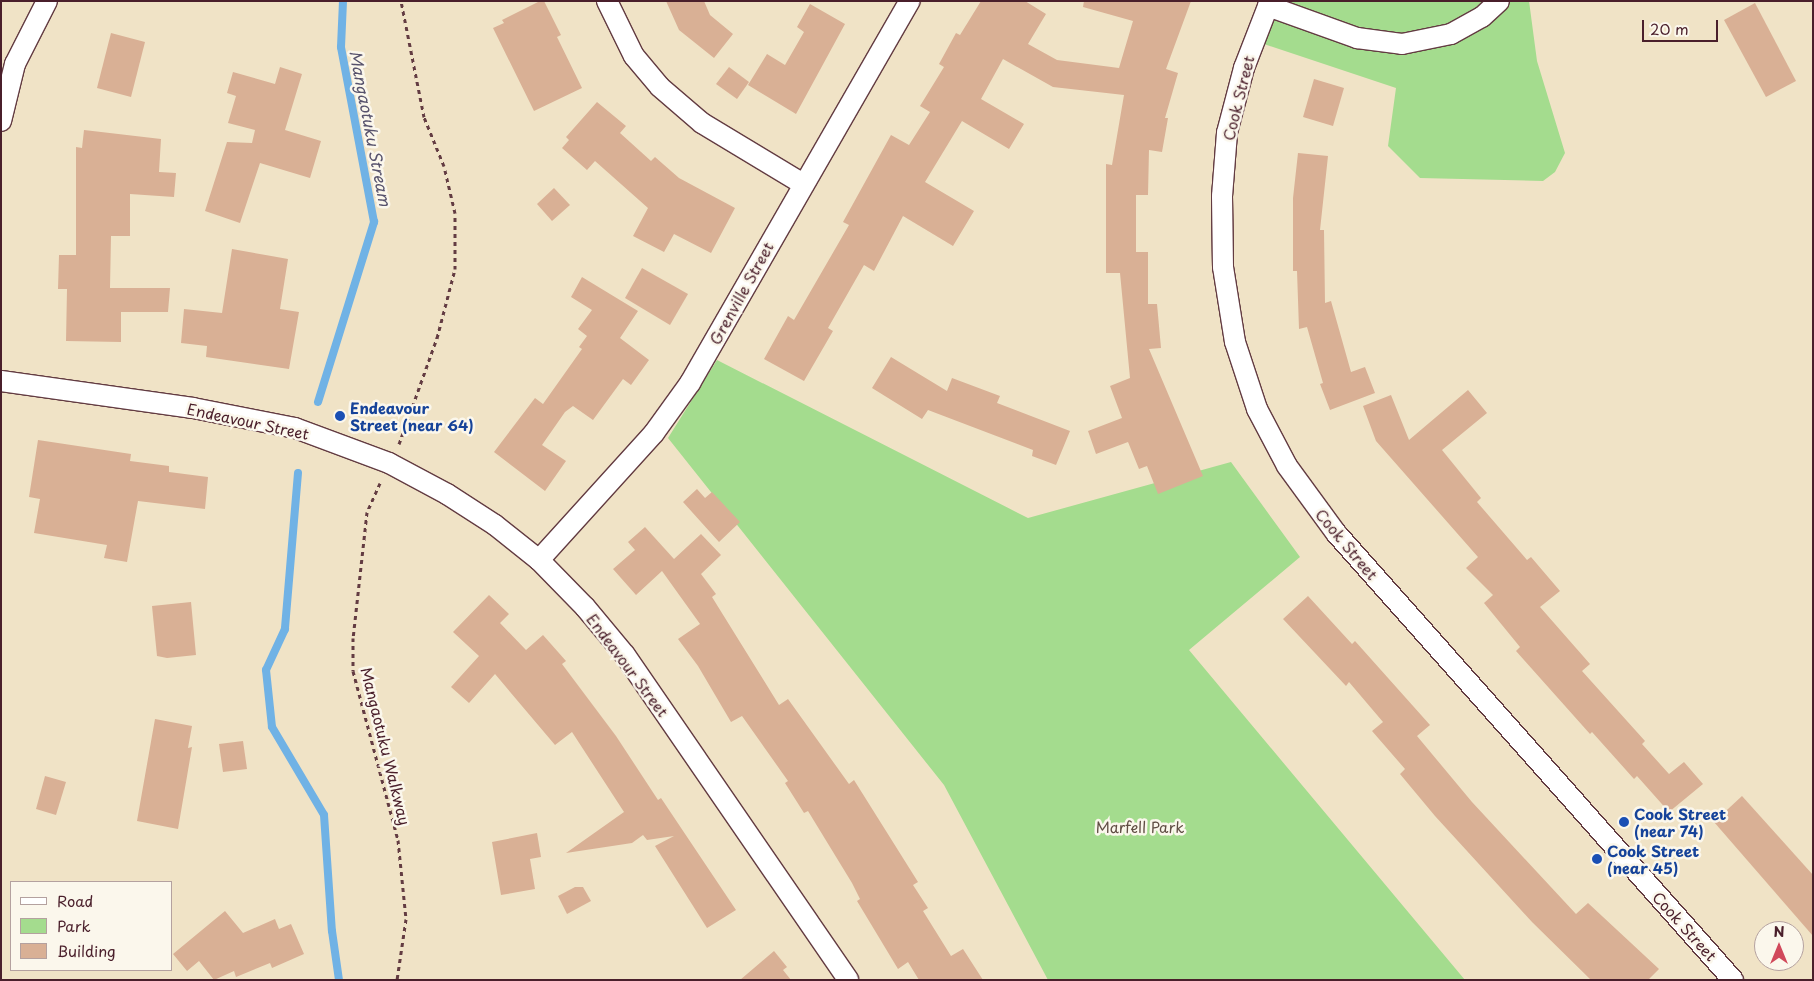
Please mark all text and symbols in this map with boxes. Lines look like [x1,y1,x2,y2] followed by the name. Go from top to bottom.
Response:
[1644,10,1720,42] scale bar
[1650,17,1689,40] text: 20 m
[346,48,396,208] water label: Mangaotuku Stream
[1219,54,1257,142] street label: Cook Street
[705,238,777,348] street label: Grenville Street
[350,398,475,433] place label: Endeavour Street (near 64)
[185,399,311,443] street label: Endeavour Street
[334,410,346,422] marker: Endeavour Street (near 64)
[1312,505,1382,583] street label: Cook Street
[583,610,673,720] street label: Endeavour Street
[358,665,414,827] street label: Mangaotuku Walkway
[1634,804,1726,839] place label: Cook Street (near 74)
[1618,816,1630,828] marker: Cook Street (near 74)
[1095,818,1185,836] park label: Marfell Park
[1607,841,1699,876] place label: Cook Street (near 45)
[1591,853,1603,865] marker: Cook Street (near 45)
[10,881,172,971] legend
[1649,888,1721,964] street label: Cook Street
[57,889,93,912] text: Road
[57,914,91,937] text: Park
[1754,921,1804,971] north arrow
[1773,921,1785,942] text: N
[57,939,116,962] text: Building

